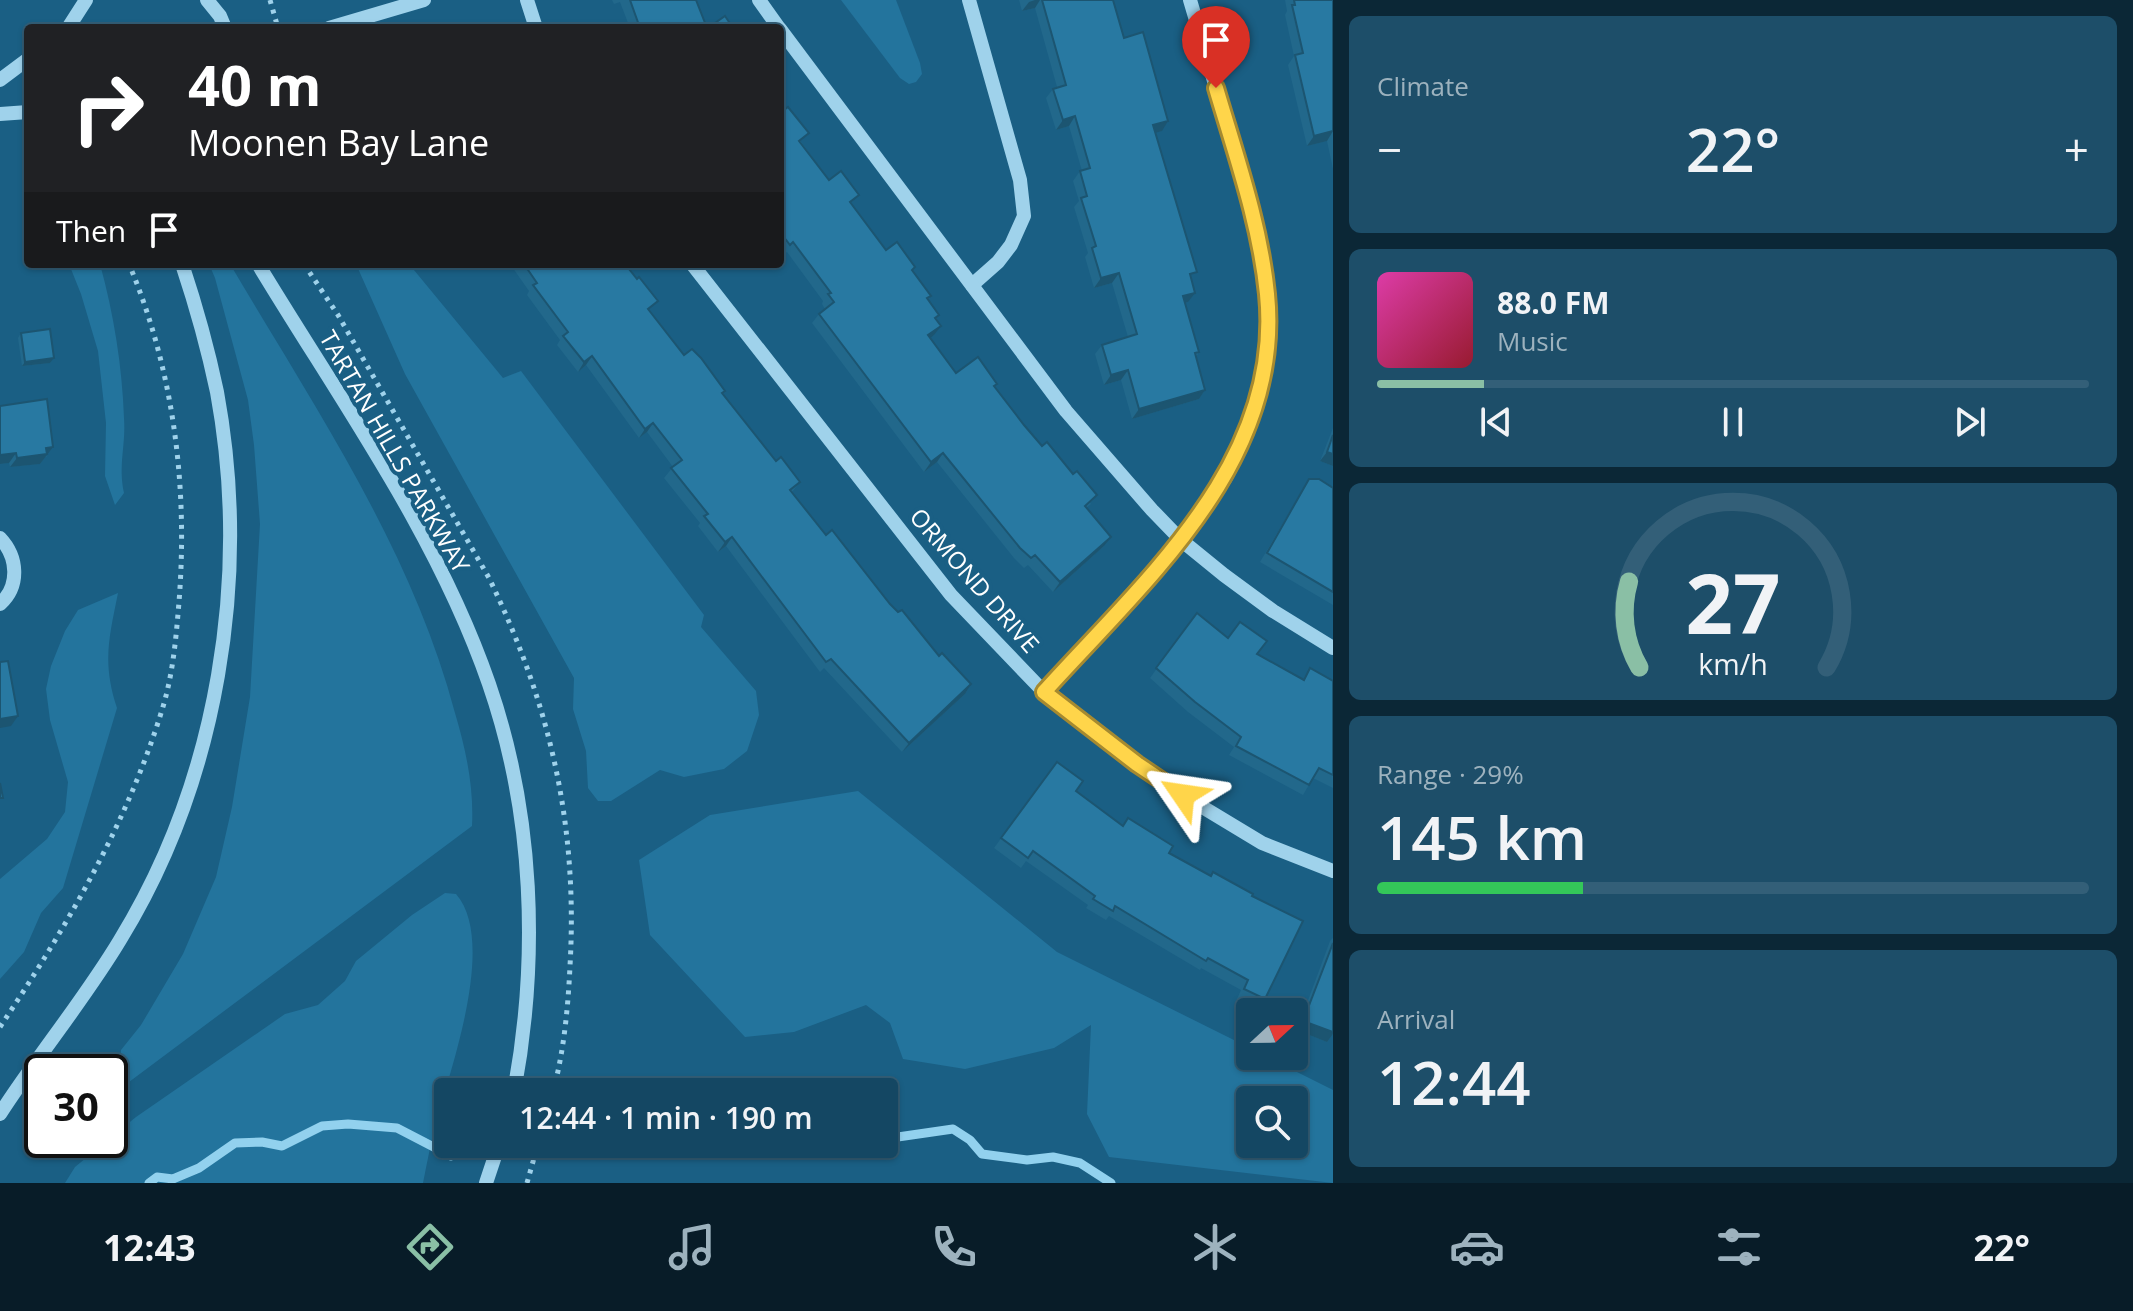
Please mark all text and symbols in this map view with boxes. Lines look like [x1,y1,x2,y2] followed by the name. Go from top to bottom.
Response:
[1182,6,1250,88] pin
[1194,18,1238,62] icon: arrive
[188,46,322,122] text: 40 m
[56,56,160,160] icon: right
[1377,68,1469,104] text: Climate
[1686,108,1780,190] text: 22°
[188,118,489,167] text: Moonen Bay Lane
[1377,119,1402,179] text: −
[2064,119,2089,179] text: +
[142,208,186,252] icon: arrive
[56,210,126,251] text: Then
[1497,282,1610,323] text: 88.0 FM
[1497,323,1568,359] text: Music
[312,324,479,579] street label: TARTAN HILLS PARKWAY
[1474,400,1518,444] icon: previous
[1711,400,1755,444] icon: pause
[1948,400,1992,444] icon: next
[903,501,1047,660] street label: ORMOND DRIVE
[1685,544,1781,657] text: 27
[1698,644,1768,683] text: km/h
[1141,753,1225,837] position arrow
[1377,756,1524,792] text: Range · 29%
[1377,796,1587,878] text: 145 km
[1236,998,1308,1070] north arrow
[1236,998,1308,1158] map controls
[1377,1001,1455,1037] text: Arrival
[1377,1041,1531,1123] text: 12:44
[24,1054,128,1158] speed limit sign: 30
[1236,1086,1308,1158] button: search
[519,1097,813,1138] text: 12:44 · 1 min · 190 m
[402,1219,458,1275] icon: directions
[664,1219,720,1275] icon: music
[926,1219,982,1275] icon: phone
[1187,1219,1243,1275] icon: climate
[1449,1219,1505,1275] icon: car
[1711,1219,1767,1275] icon: filters
[103,1223,196,1272] text: 12:43
[1973,1223,2030,1272] text: 22°

